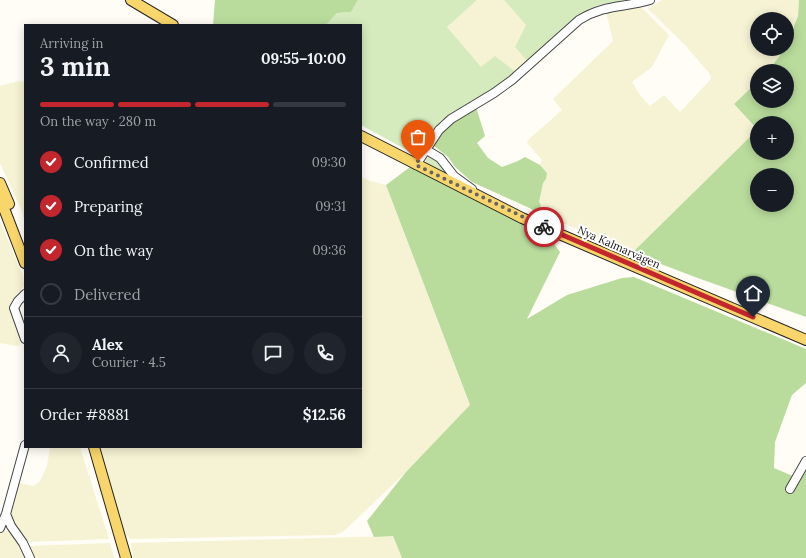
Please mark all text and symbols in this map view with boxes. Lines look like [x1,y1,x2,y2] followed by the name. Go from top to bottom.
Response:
[750,12,794,212] map controls
[750,12,794,56] button: locate
[40,35,103,52] text: Arriving in
[261,49,346,68] text: 09:55–10:00
[40,50,110,83] text: 3 min
[750,64,794,108] button: layers
[40,113,156,130] text: On the way · 280 m
[750,116,794,160] button: +
[401,120,435,161] pin
[407,126,429,148] icon: bag
[40,151,62,173] icon: check
[74,153,149,172] text: Confirmed
[312,154,346,171] text: 09:30
[750,168,794,212] button: −
[40,195,62,217] icon: check
[74,197,142,216] text: Preparing
[315,198,346,215] text: 09:31
[524,207,564,247] courier
[533,216,555,238] icon: bike
[575,223,663,272] street label: Nya Kalmarvägen
[40,239,62,261] icon: check
[74,241,153,260] text: On the way
[312,242,346,259] text: 09:36
[736,276,770,317] pin
[742,282,764,304] icon: home
[74,285,141,304] text: Delivered
[40,332,82,374] button: person
[252,332,294,374] button: chat
[304,332,346,374] button: phone
[92,335,123,354] text: Alex
[92,354,166,371] text: Courier · 4.5
[40,405,129,424] text: Order #8881
[303,405,346,424] text: $12.56

